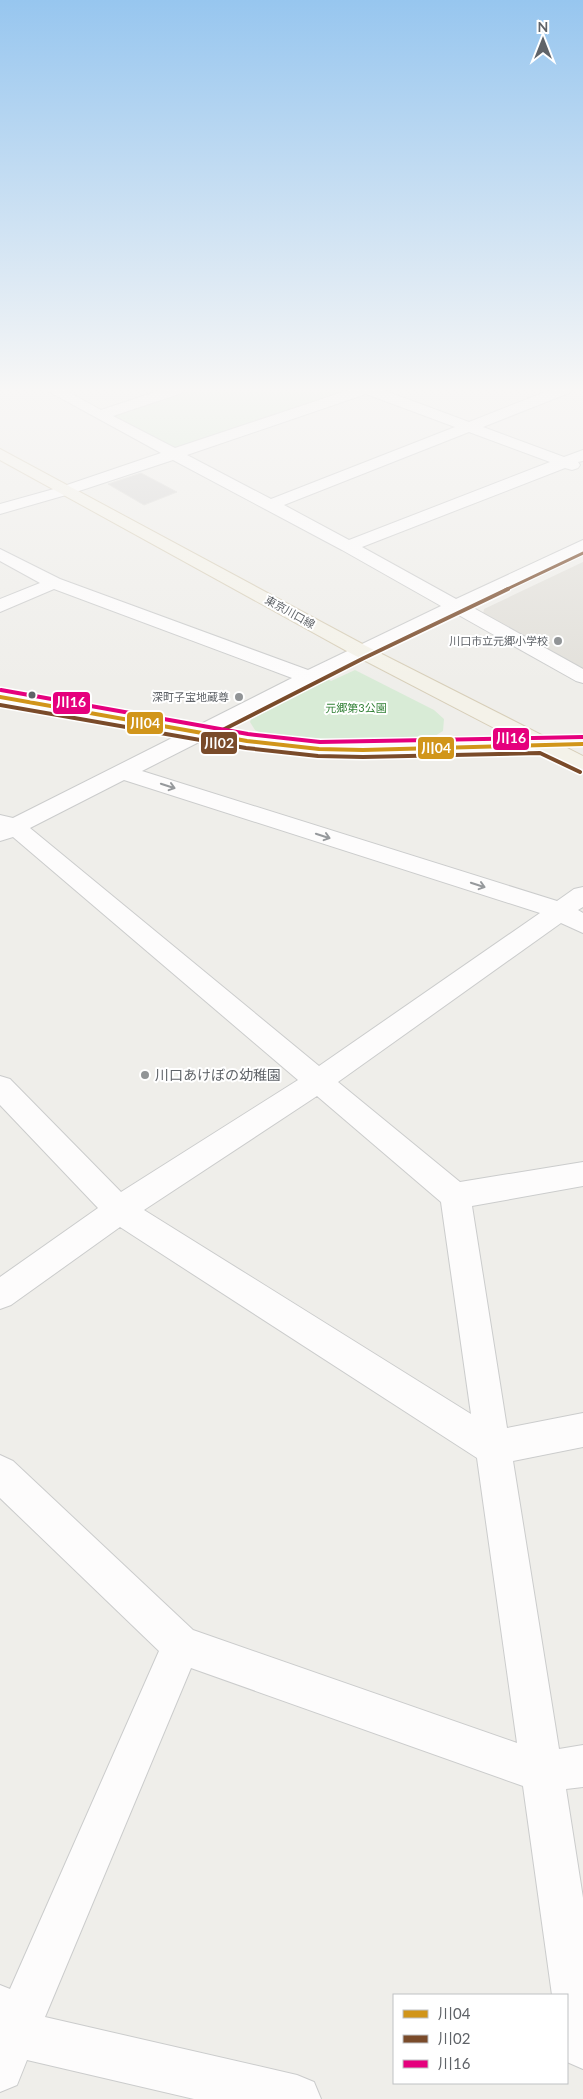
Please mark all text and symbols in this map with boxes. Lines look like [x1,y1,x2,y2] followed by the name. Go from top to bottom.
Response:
[518,15,568,65] north arrow
[538,18,548,35] text: N
[263,593,317,631] street label: 東京川口線
[449,634,548,647] place label: 川口市立元郷小学校
[552,635,564,647] marker: 川口市立元郷小学校
[27,690,37,700] unlabelled marker
[152,690,229,703] place label: 深町子宝地蔵尊
[52,691,91,715] line badge: 川16
[233,691,245,703] marker: 深町子宝地蔵尊
[56,693,86,710] text: 川16
[325,701,387,714] park label: 元郷第3公園
[126,711,164,735] line badge: 川04
[130,714,160,731] text: 川04
[492,727,530,751] line badge: 川16
[496,729,526,746] text: 川16
[200,731,238,755] line badge: 川02
[204,734,234,751] text: 川02
[417,736,455,760] line badge: 川04
[421,739,451,756] text: 川04
[160,782,176,792] one-way arrow
[315,831,331,841] one-way arrow
[470,881,485,890] one-way arrow
[155,1066,281,1083] place label: 川口あけぼの幼稚園
[139,1069,151,1081] marker: 川口あけぼの幼稚園
[393,1994,568,2084] legend
[438,2004,471,2022] text: 川04
[438,2029,470,2047] text: 川02
[438,2054,471,2072] text: 川16

